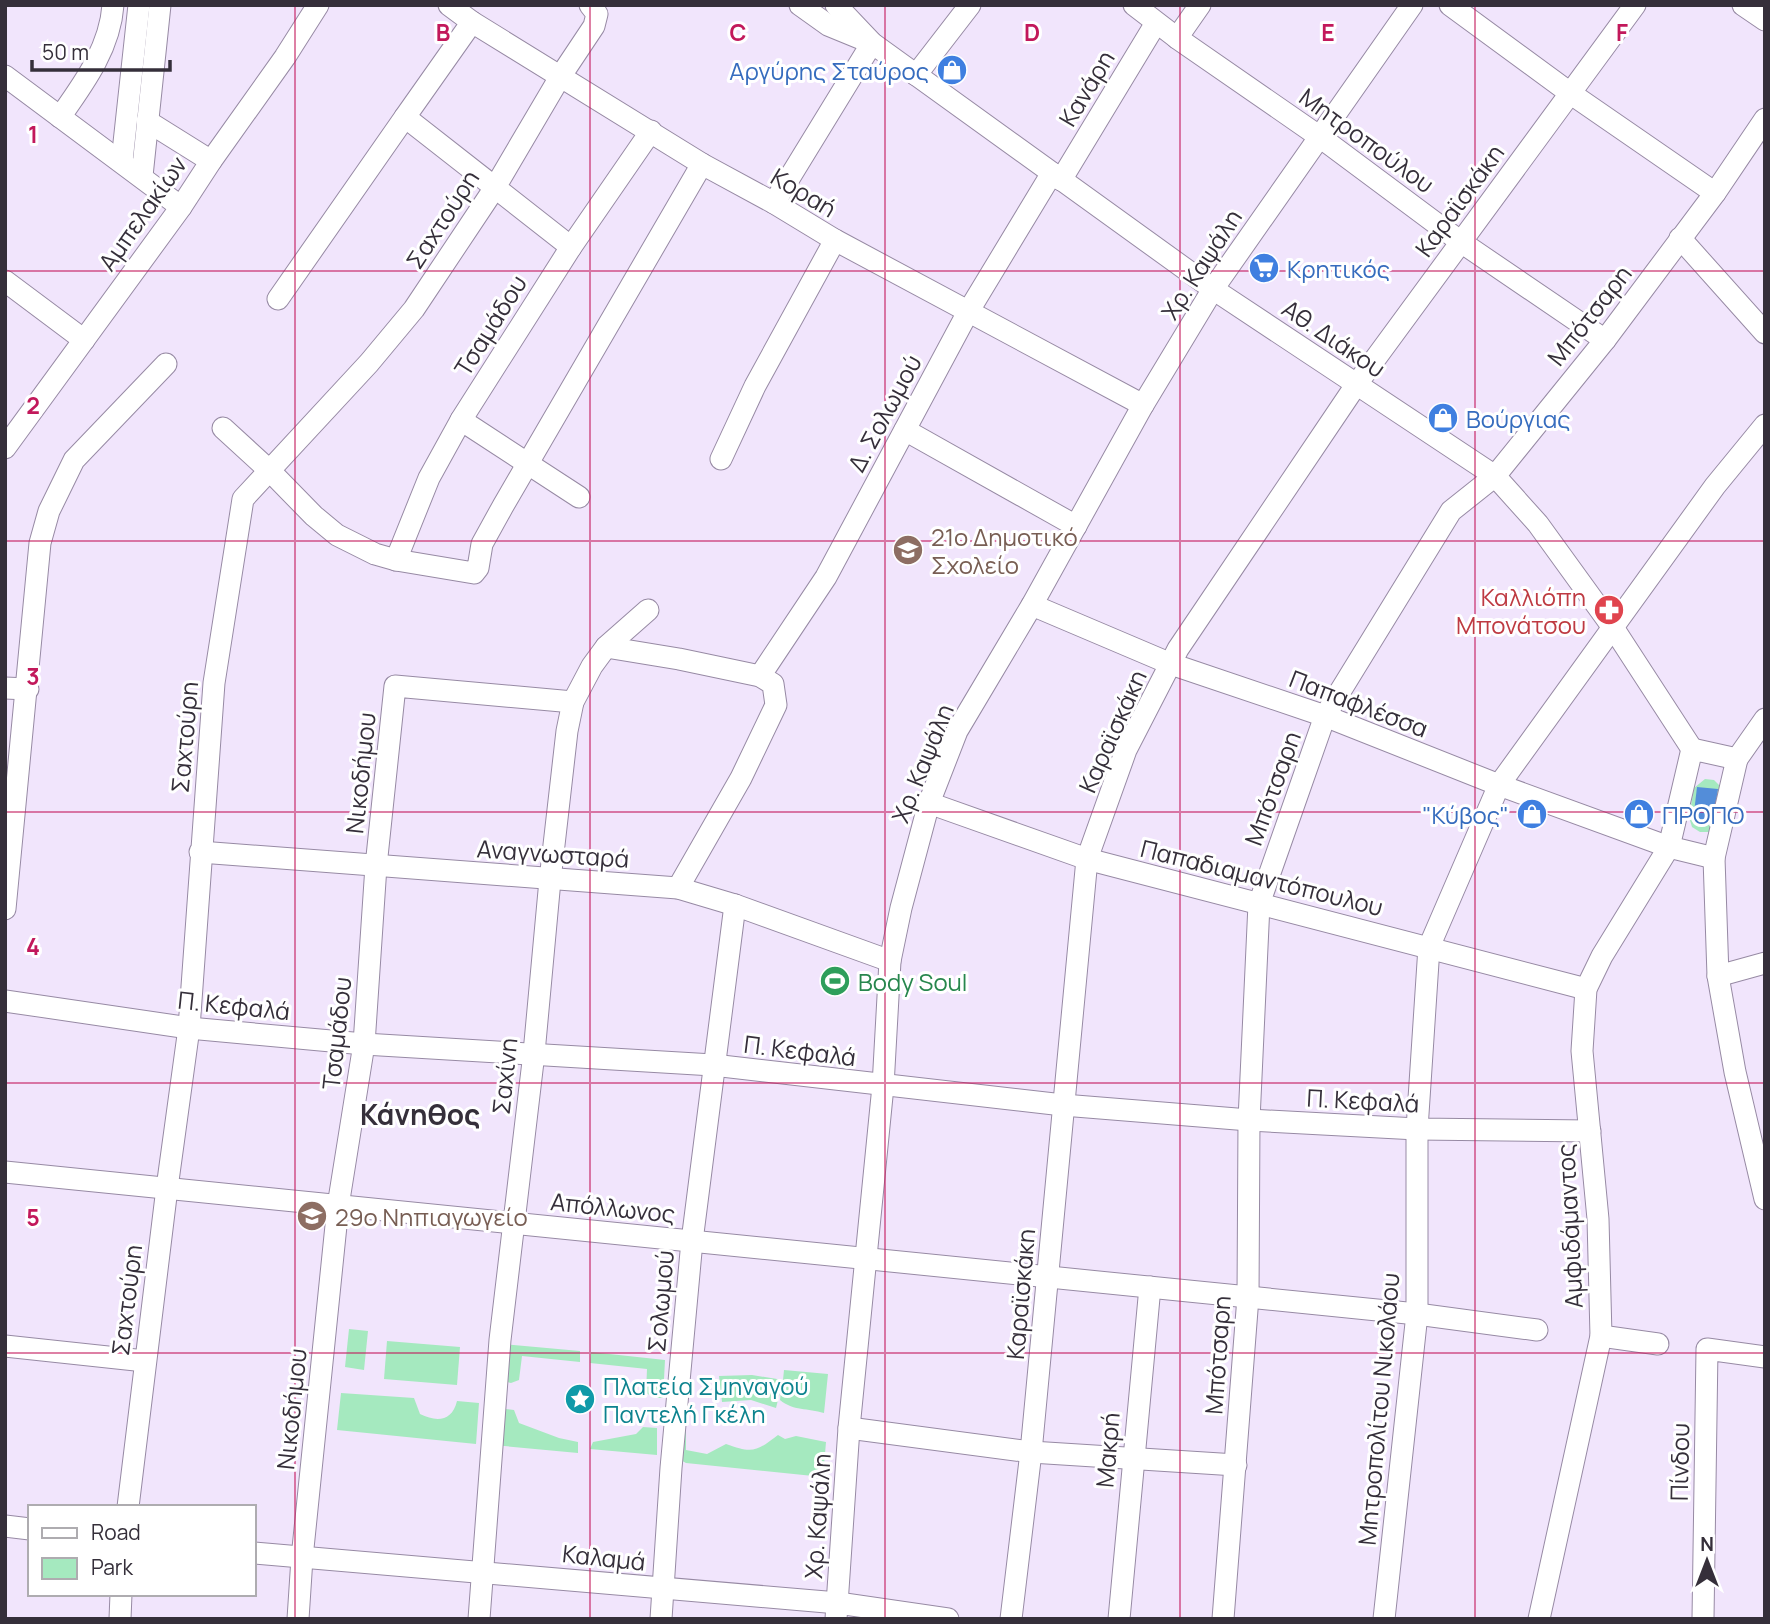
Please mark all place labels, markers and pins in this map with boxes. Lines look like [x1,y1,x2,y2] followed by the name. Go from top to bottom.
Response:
[935,53,969,87] shop icon: Αργύρης Σταύρος
[729,54,929,87] place label: Αργύρης Σταύρος
[1247,251,1281,285] supermarket icon: Κρητικός
[1287,252,1390,285] place label: Κρητικός
[1426,401,1460,435] shop icon: Βούργιας
[1466,402,1571,435] place label: Βούργιας
[931,520,1078,581] place label: 21ο Δημοτικό Σχολείο
[891,533,925,567] school or university icon: 21ο Δημοτικό Σχολείο
[1456,580,1586,641] place label: Καλλιόπη Μπονάτσου
[1592,593,1626,627] pharmacy icon: Καλλιόπη Μπονάτσου
[1515,797,1549,831] shop icon: "Κύβος"
[1622,797,1656,831] shop icon: ΠΡΟΠΟ
[1422,798,1509,831] place label: "Κύβος"
[1662,798,1744,831] place label: ΠΡΟΠΟ
[818,964,852,998] sports icon: Body Soul
[858,965,967,998] place label: Body Soul
[295,1199,329,1233] school or university icon: 29ο Νηπιαγωγείο
[335,1200,528,1233] place label: 29ο Νηπιαγωγείο
[603,1369,809,1430] place label: Πλατεία Σμηναγού Παντελή Γκέλη
[563,1382,597,1416] place icon: Πλατεία Σμηναγού Παντελή Γκέλη

